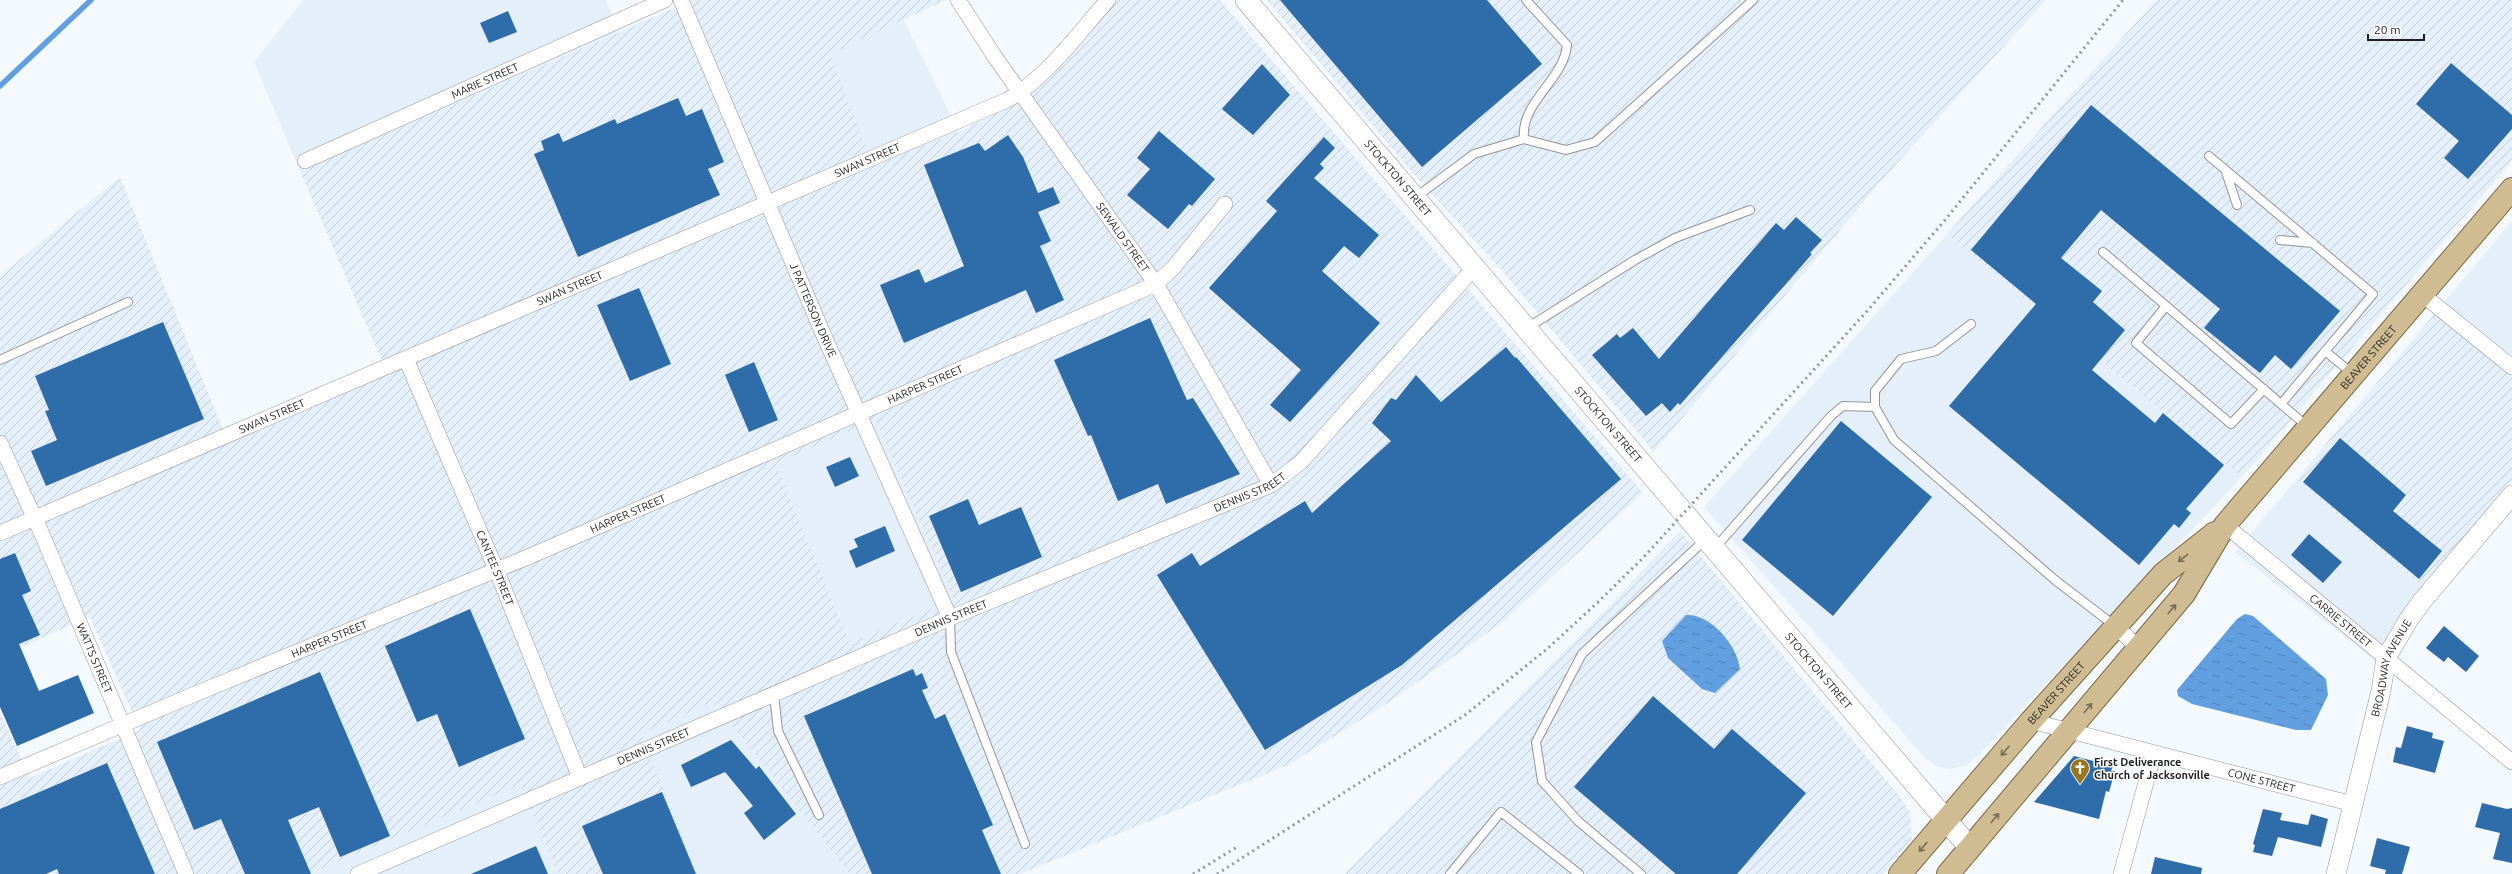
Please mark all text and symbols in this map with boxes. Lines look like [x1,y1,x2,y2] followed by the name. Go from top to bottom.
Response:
[2368,16,2424,42] scale bar
[2374,23,2401,36] text: 20 m
[449,60,520,101] street label: MARIE STREET
[1362,138,1434,218] street label: STOCKTON STREET
[832,141,902,180] street label: SWAN STREET
[1094,200,1152,274] street label: SEWALD STREET
[788,261,839,359] street label: J PATTERSON DRIVE
[535,269,604,308] street label: SWAN STREET
[2338,323,2399,392] street label: BEAVER STREET
[886,363,965,406] street label: HARPER STREET
[1573,384,1644,465] street label: STOCKTON STREET
[237,397,307,436] street label: SWAN STREET
[1212,470,1288,514] street label: DENNIS STREET
[588,492,668,535] street label: HARPER STREET
[474,528,516,607] street label: CANTEE STREET
[2178,554,2189,562] one-way arrow
[2307,591,2374,650] street label: CARRIE STREET
[913,597,989,639] street label: DENNIS STREET
[2167,603,2176,614] one-way arrow
[2369,617,2414,718] street label: BROADWAY AVENUE
[289,618,369,660] street label: HARPER STREET
[74,621,115,695] street label: WATTS STREET
[1783,630,1854,711] street label: STOCKTON STREET
[2025,659,2087,727] street label: BEAVER STREET
[2084,703,2093,714] one-way arrow
[615,725,692,767] street label: DENNIS STREET
[2001,746,2010,756] one-way arrow
[2094,756,2210,781] place label: First Deliverance Church of Jacksonville
[2069,757,2091,785] church icon: First Deliverance Church of Jacksonville
[2227,766,2296,795] street label: CONE STREET
[1991,813,2000,824] one-way arrow
[1918,842,1927,852] one-way arrow

